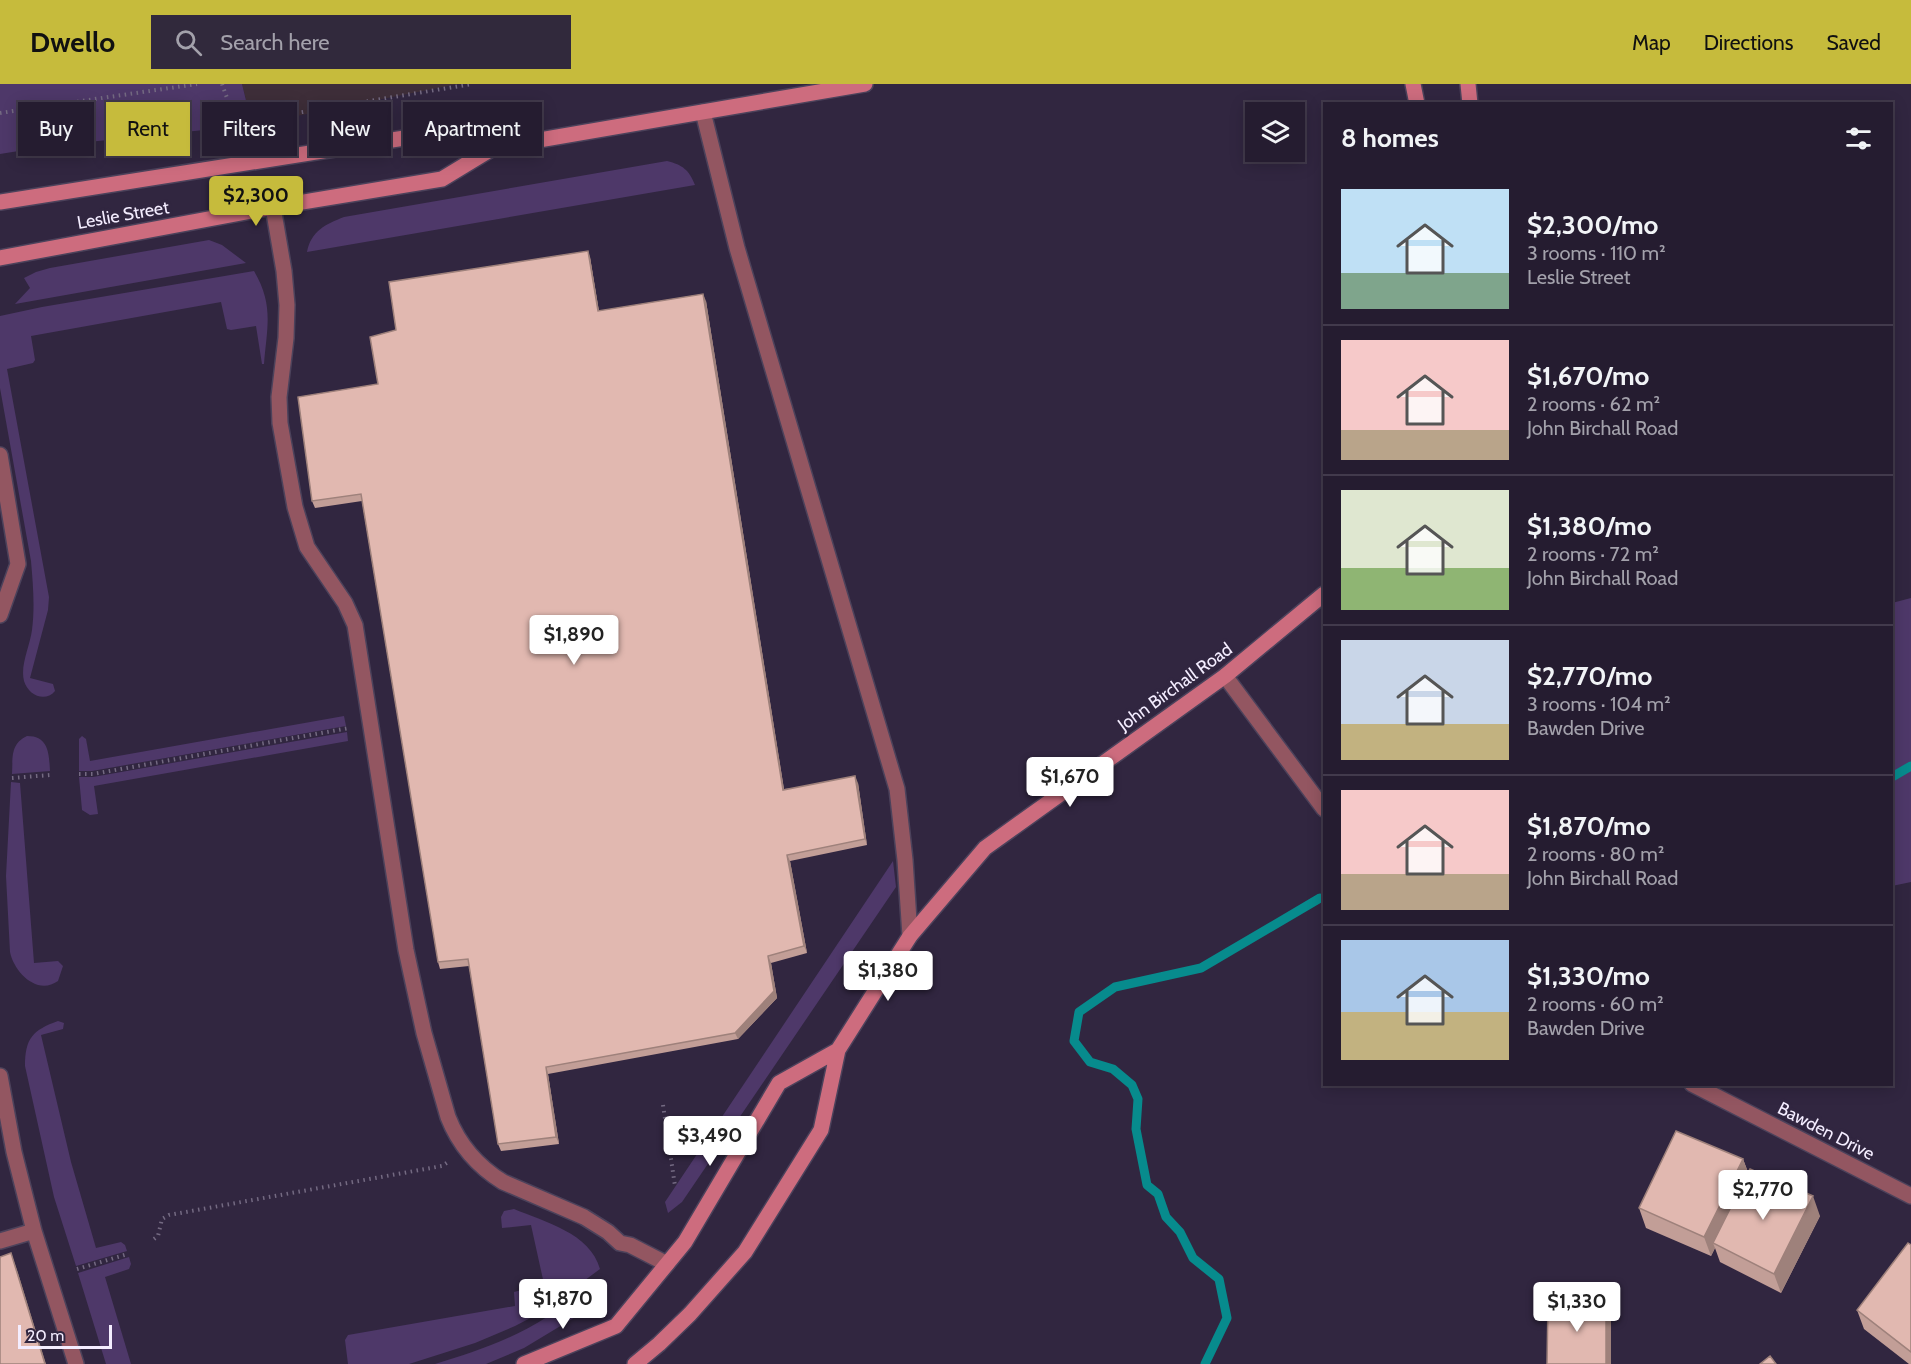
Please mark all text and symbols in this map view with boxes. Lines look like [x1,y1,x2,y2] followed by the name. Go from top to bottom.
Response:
[151,15,571,69] search box
[30,25,115,59] text: Dwello
[172,26,205,59] icon: search
[220,29,330,56] text: Search here
[1632,30,1671,55] text: Map
[1704,30,1793,55] text: Directions
[1826,30,1881,55] text: Saved
[18,102,94,156] chip: Buy
[106,102,190,156] chip: Rent
[202,102,297,156] chip: Filters
[309,102,391,156] chip: New
[403,102,542,156] chip: Apartment
[1245,102,1305,162] map controls
[1245,102,1305,162] button: layers
[1341,122,1439,154] text: 8 homes
[1842,122,1875,155] icon: filters
[207,176,305,227] pin: $2,300
[223,183,289,207] text: $2,300
[75,196,171,234] street label: Leslie Street
[1527,209,1658,241] text: $2,300/mo
[1389,213,1461,285] icon: home
[1527,241,1666,265] text: 3 rooms · 110 m²
[1527,265,1630,289] text: Leslie Street
[1527,360,1649,392] text: $1,670/mo
[1389,364,1461,436] icon: home
[1527,392,1660,416] text: 2 rooms · 62 m²
[1527,416,1678,440] text: John Birchall Road
[1527,510,1652,542] text: $1,380/mo
[1389,514,1461,586] icon: home
[1527,542,1659,566] text: 2 rooms · 72 m²
[1527,566,1678,590] text: John Birchall Road
[525,615,623,666] pin: $1,890
[543,622,605,646] text: $1,890
[1113,638,1237,737] street label: John Birchall Road
[1527,660,1652,692] text: $2,770/mo
[1389,664,1461,736] icon: home
[1527,692,1671,716] text: 3 rooms · 104 m²
[1527,716,1645,740] text: Bawden Drive
[1021,757,1119,808] pin: $1,670
[1041,764,1100,788] text: $1,670
[1527,810,1651,842] text: $1,870/mo
[1389,814,1461,886] icon: home
[1527,842,1664,866] text: 2 rooms · 80 m²
[1527,866,1678,890] text: John Birchall Road
[839,951,937,1002] pin: $1,380
[858,958,918,982] text: $1,380
[1527,960,1650,992] text: $1,330/mo
[1389,964,1461,1036] icon: home
[1527,992,1664,1016] text: 2 rooms · 60 m²
[1527,1016,1645,1040] text: Bawden Drive
[1774,1097,1878,1165] street label: Bawden Drive
[661,1116,759,1167] pin: $3,490
[678,1123,742,1147] text: $3,490
[1714,1170,1812,1221] pin: $2,770
[1732,1177,1794,1201] text: $2,770
[514,1279,612,1330] pin: $1,870
[1528,1282,1626,1333] pin: $1,330
[533,1286,593,1310] text: $1,870
[1547,1289,1607,1313] text: $1,330
[18,1322,112,1350] scale bar
[27,1326,64,1345] text: 20 m

